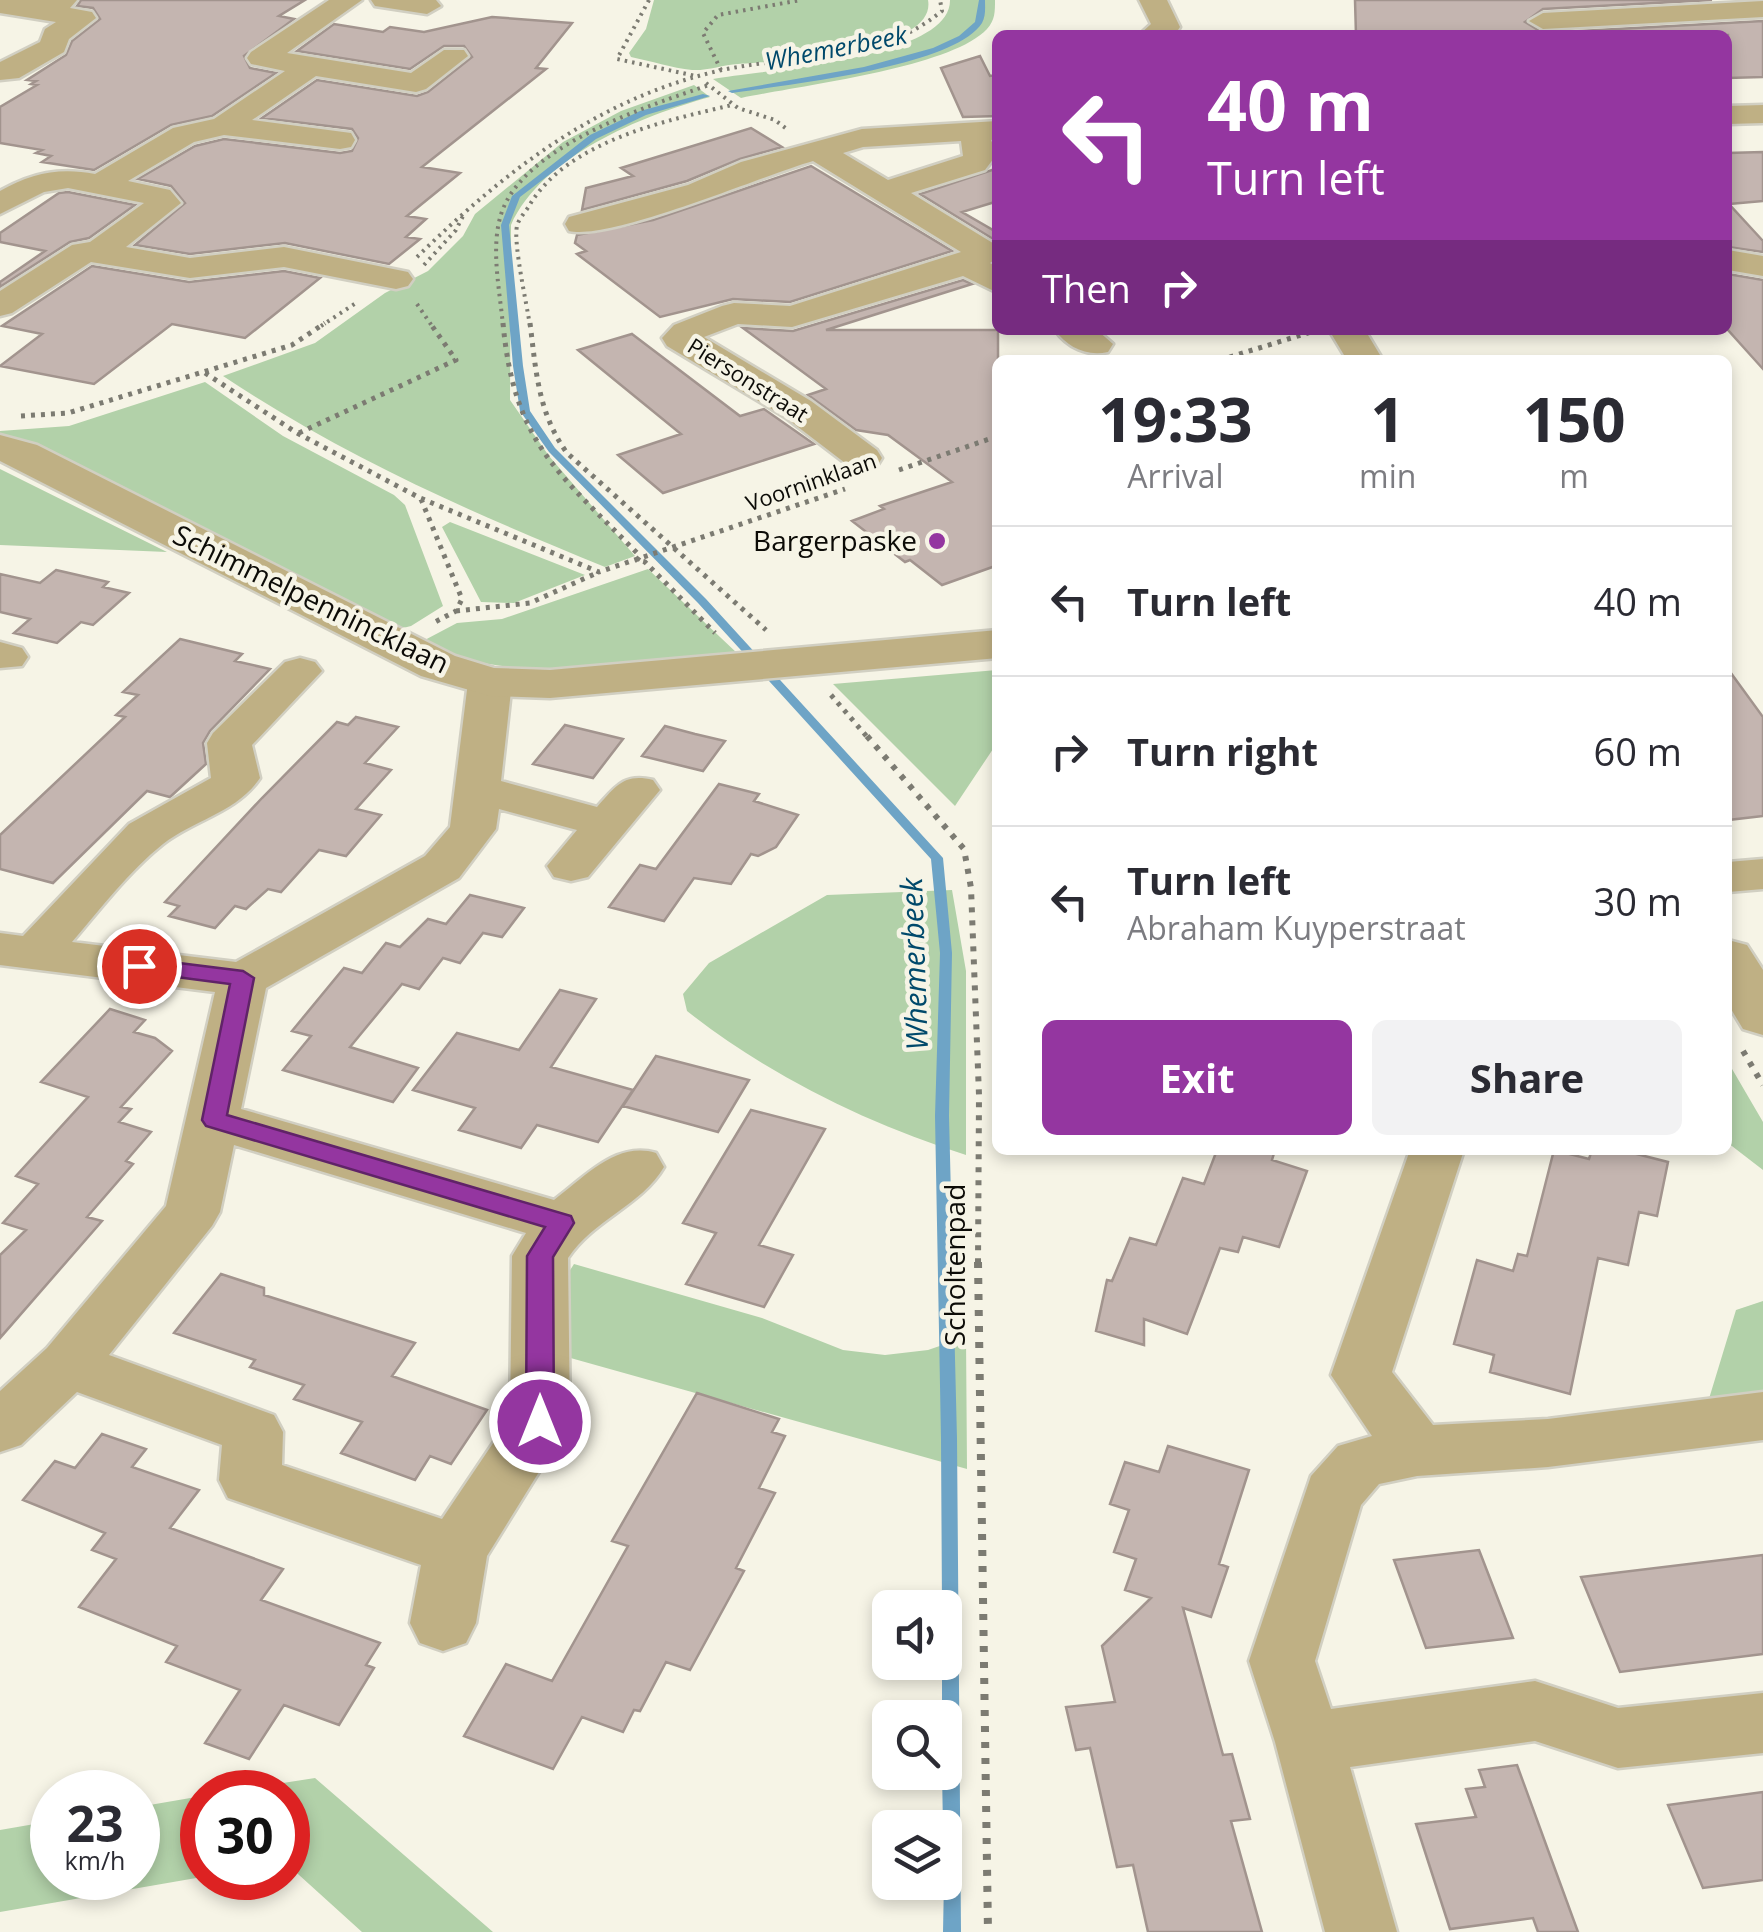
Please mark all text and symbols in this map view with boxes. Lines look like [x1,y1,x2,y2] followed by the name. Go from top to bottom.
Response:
[762,16,910,77] water label: Whemerbeek
[1207,56,1374,152] text: 40 m
[1042,70,1172,200] icon: left
[1207,147,1385,208] text: Turn left
[1151,260,1206,315] icon: right
[1042,262,1131,314] text: Then
[683,330,815,428] street label: Piersonstraat
[1098,378,1253,460] text: 19:33
[1371,378,1405,460] text: 1
[1523,378,1626,460] text: 150
[741,445,880,517] street label: Voorninklaan
[1127,454,1224,497] text: Arrival
[1359,454,1416,497] text: min
[1559,454,1589,497] text: m
[167,515,456,681] street label: Schimmelpennincklaan
[753,521,917,559] place label: Bargerpaske
[926,530,948,552] marker: Bargerpaske
[1042,574,1097,629] icon: left
[1127,575,1291,627] text: Turn left
[1593,575,1682,627] text: 40 m
[1042,724,1097,779] icon: right
[1127,725,1318,777] text: Turn right
[1593,725,1682,777] text: 60 m
[1127,854,1291,906] text: Turn left
[1042,874,1097,929] icon: left
[1593,875,1682,927] text: 30 m
[890,876,937,1051] water label: Whemerbeek
[1127,906,1466,949] text: Abraham Kuyperstraat
[97,924,182,1009] pin
[112,939,167,994] icon: arrive
[1042,1020,1352,1135] button: Exit
[1372,1020,1682,1135] button: Share
[935,1184,973,1346] street label: Scholtenpad
[488,1370,592,1474] position arrow
[872,1590,962,1900] map controls
[872,1590,962,1680] button: sound
[872,1700,962,1790] button: search
[180,1770,310,1900] speed limit sign: 30
[66,1789,124,1857] text: 23
[872,1810,962,1900] button: layers
[65,1843,125,1877] text: km/h

